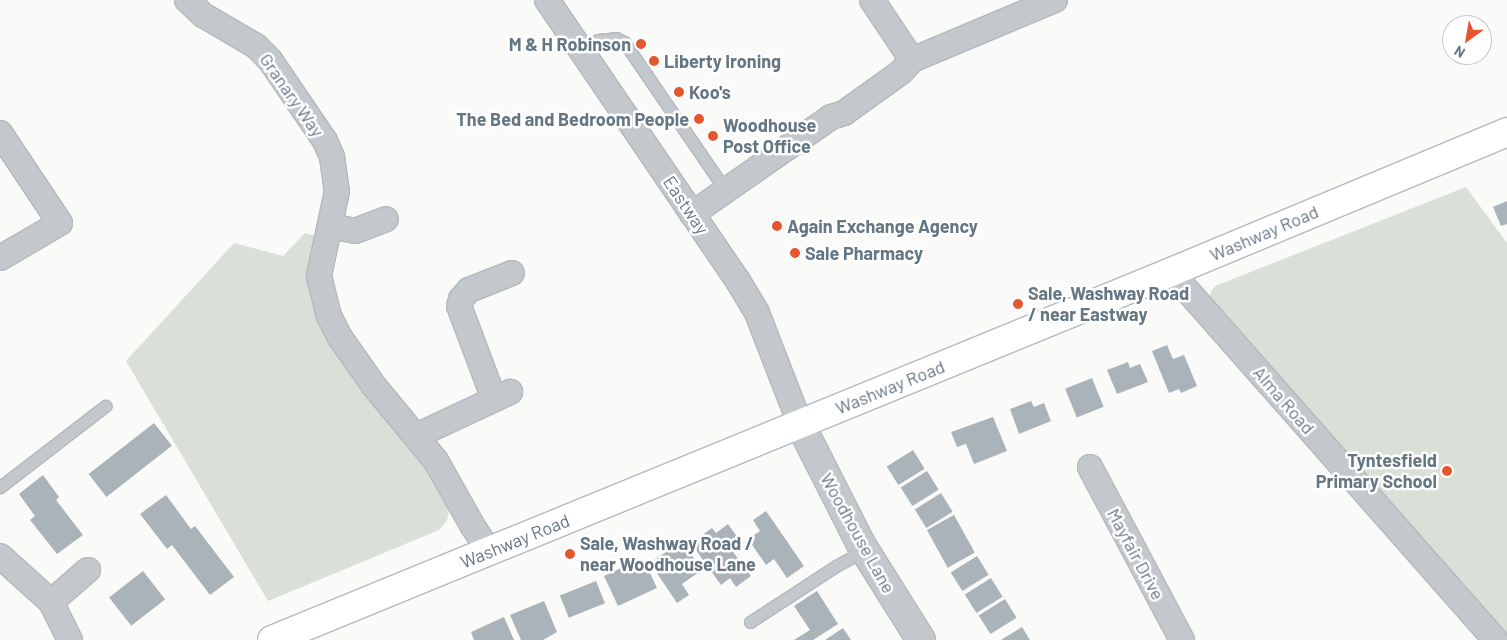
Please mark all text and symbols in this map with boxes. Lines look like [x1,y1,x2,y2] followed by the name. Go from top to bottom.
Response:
[1442,15,1492,65] north arrow
[509,33,631,55] place label: M & H Robinson
[635,38,647,50] marker: M & H Robinson
[1451,43,1468,62] text: N
[255,49,329,141] street label: Granary Way
[664,50,781,72] place label: Liberty Ironing
[648,55,660,67] marker: Liberty Ironing
[689,81,731,103] place label: Koo's
[673,86,685,98] marker: Koo's
[456,108,689,130] place label: The Bed and Bedroom People
[693,113,705,125] marker: The Bed and Bedroom People
[723,115,816,158] place label: Woodhouse Post Office
[707,130,719,142] marker: Woodhouse Post Office
[659,172,713,238] street label: Eastway
[1206,200,1322,266] street label: Washway Road
[787,215,978,237] place label: Again Exchange Agency
[771,220,783,232] marker: Again Exchange Agency
[805,242,923,264] place label: Sale Pharmacy
[789,247,801,259] marker: Sale Pharmacy
[1028,283,1189,326] place label: Sale, Washway Road / near Eastway
[1012,298,1024,310] marker: Sale, Washway Road / near Eastway
[832,355,948,419] street label: Washway Road
[1249,362,1319,438] street label: Alma Road
[1316,450,1437,492] place label: Tyntesfield Primary School
[1441,465,1453,477] marker: Tyntesfield Primary School
[816,469,900,597] street label: Woodhouse Lane
[1103,505,1169,603] street label: Mayfair Drive
[457,509,573,573] street label: Washway Road
[580,533,756,576] place label: Sale, Washway Road / near Woodhouse Lane
[564,548,576,560] marker: Sale, Washway Road / near Woodhouse Lane

